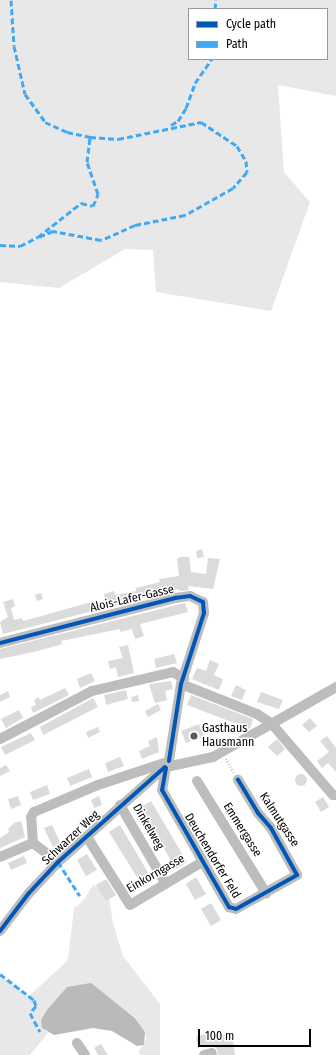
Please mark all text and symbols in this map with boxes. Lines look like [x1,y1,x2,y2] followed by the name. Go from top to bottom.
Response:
[188,8,328,60] legend
[226,17,276,31] text: Cycle path
[226,37,248,51] text: Path
[89,582,175,616] street label: Alois-Lafer-Gasse
[202,722,254,750] place label: Gasthaus Hausmann
[189,731,199,741] marker: Gasthaus Hausmann
[256,790,302,850] street label: Kalmutgasse
[220,800,264,860] street label: Emmergasse
[129,802,167,852] street label: Dinkelweg
[39,808,103,868] street label: Schwarzer Weg
[181,811,243,901] street label: Deuchendorfer Feld
[124,852,188,896] street label: Einkorngasse
[200,1021,313,1047] scale bar
[205,1029,234,1043] text: 100 m

